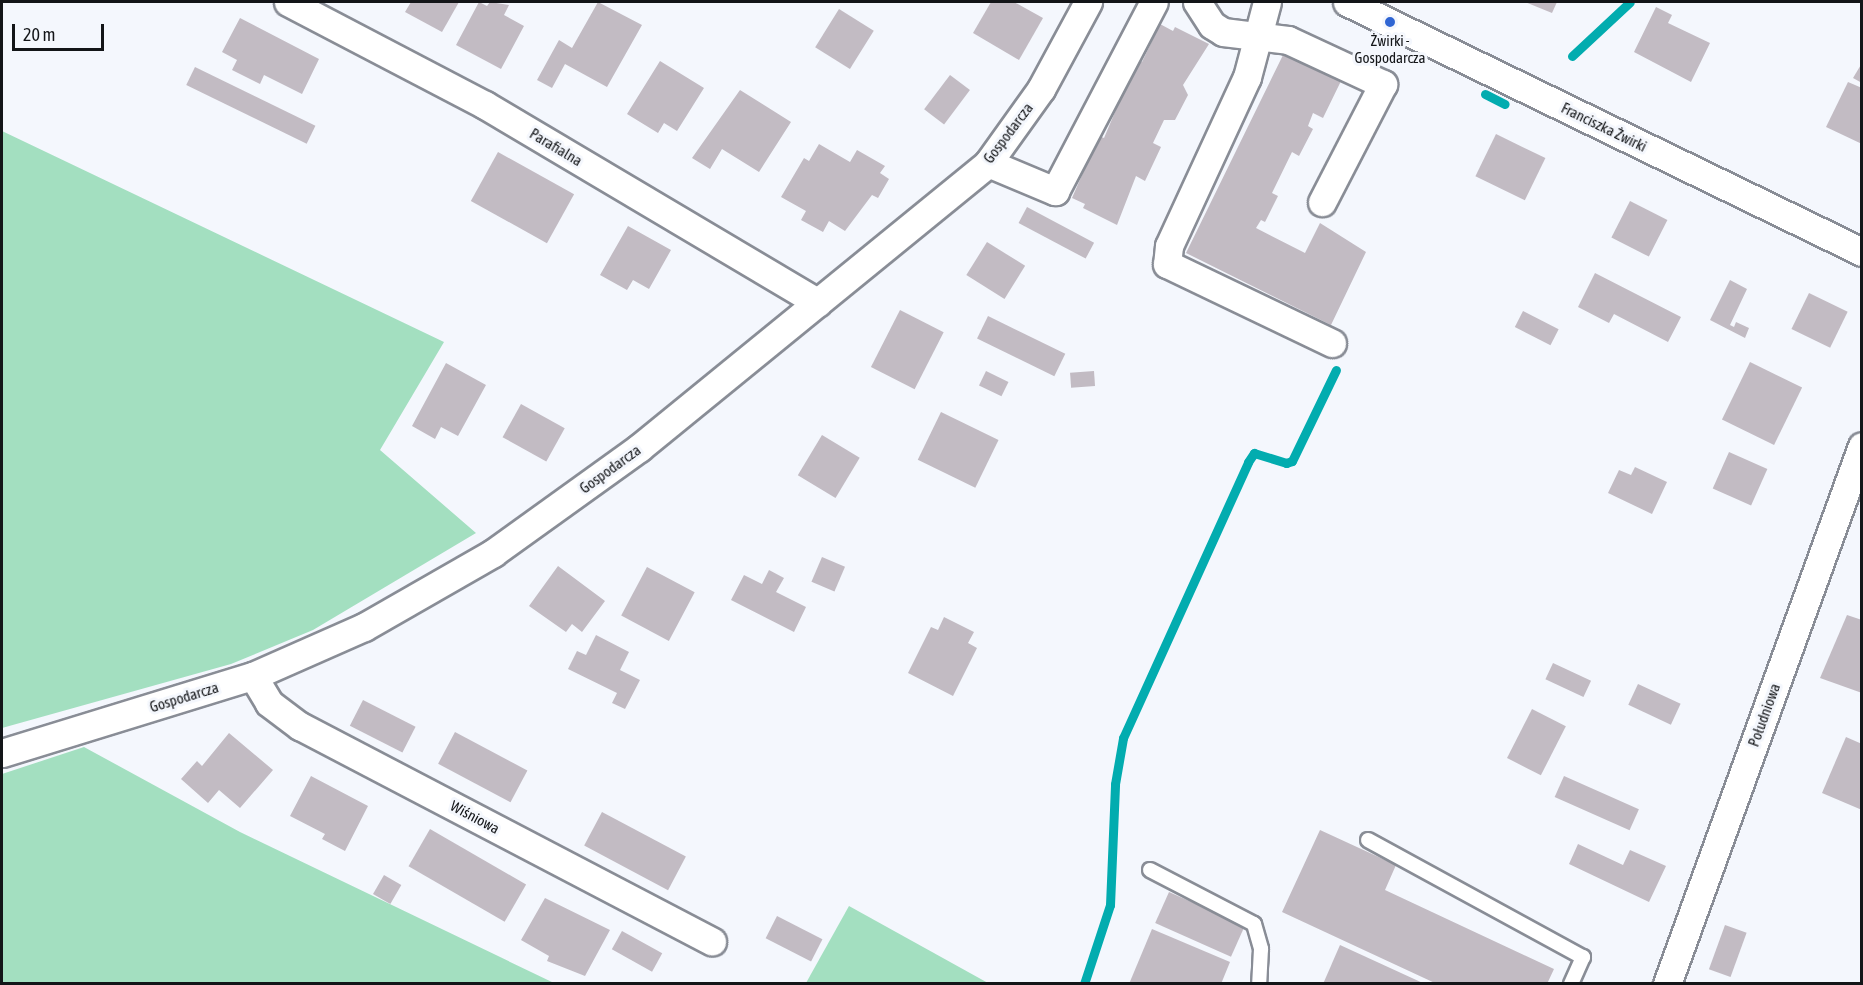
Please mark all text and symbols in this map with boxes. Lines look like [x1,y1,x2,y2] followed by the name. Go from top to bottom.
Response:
[15,12,106,50] scale bar
[1383,15,1397,29] marker: Żwirki - Gospodarcza
[23,24,55,45] text: 20 m
[1355,31,1425,66] place label: Żwirki - Gospodarcza
[979,99,1037,167] street label: Gospodarcza
[1558,99,1650,155] street label: Franciszka Żwirki
[527,124,585,170] street label: Parafialna
[576,441,644,497] street label: Gospodarcza
[147,678,221,716] street label: Gospodarcza
[1744,681,1784,749] street label: Południowa
[447,797,503,837] street label: Wiśniowa

